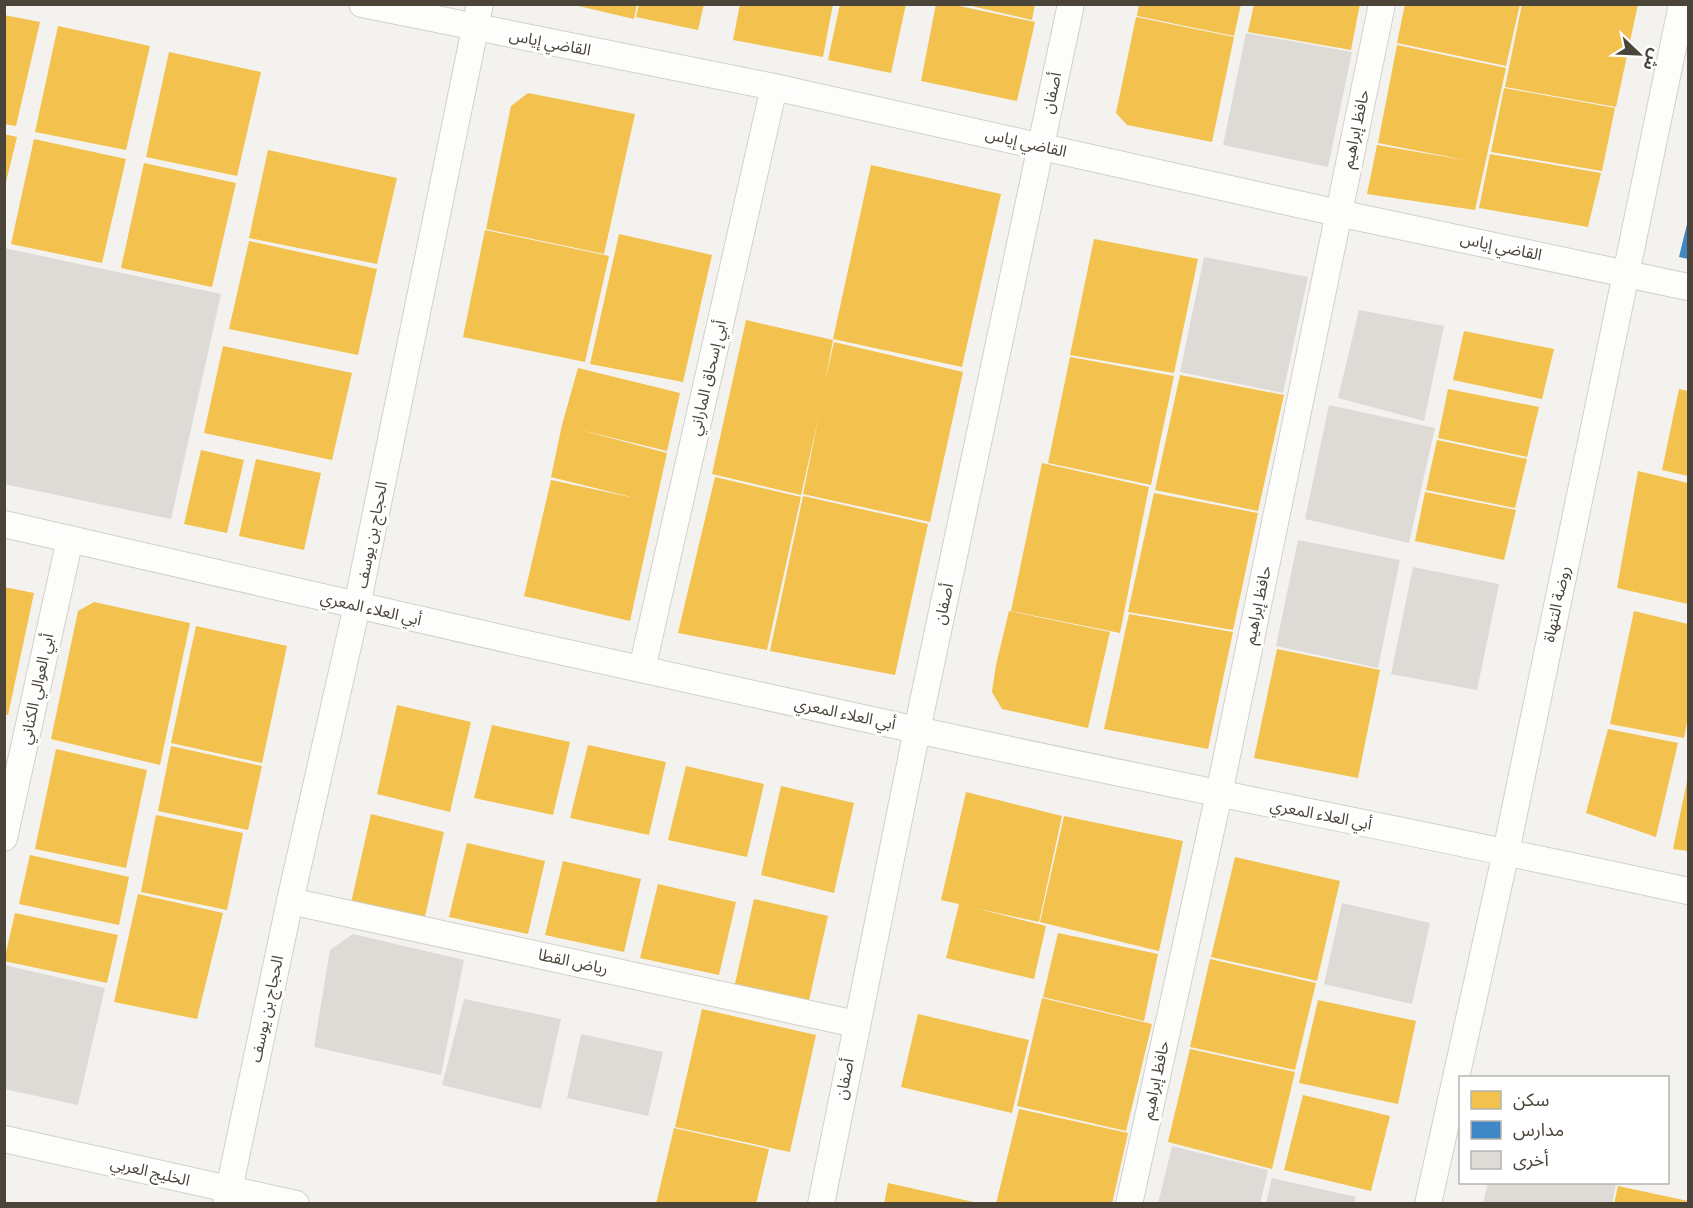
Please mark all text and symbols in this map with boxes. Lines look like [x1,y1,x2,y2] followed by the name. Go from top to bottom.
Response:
[1609,24,1669,84] north arrow
[507,25,593,62] street label: القاضي إياس
[1638,45,1665,74] text: ش
[1038,70,1066,115] street label: أصفان
[1338,88,1376,171] street label: حافظ إبراهيم
[983,124,1069,164] street label: القاضي إياس
[1458,229,1544,267] street label: القاضي إياس
[685,318,733,438] street label: أبي إسحاق الماراني
[352,480,394,591] street label: الحجاج بن يوسف
[1240,564,1278,647] street label: حافظ إبراهيم
[1539,564,1575,644] street label: روضة التنهاة
[930,581,958,626] street label: أصفان
[318,588,424,632] street label: أبي العلاء المعري
[15,632,60,747] street label: أبي العوالي الكناني
[792,693,898,736] street label: أبي العلاء المعري
[1268,795,1374,836] street label: أبي العلاء المعري
[536,945,610,979] street label: رياض القطا
[246,954,290,1065] street label: الحجاج بن يوسف
[1138,1039,1176,1122] street label: حافظ إبراهيم
[831,1057,859,1101] street label: أصفان
[1459,1076,1669,1184] legend
[1513,1089,1549,1111] text: سكن
[1513,1119,1564,1141] text: مدارس
[1513,1149,1549,1171] text: أخرى
[108,1153,192,1193] street label: الخليج العربي

